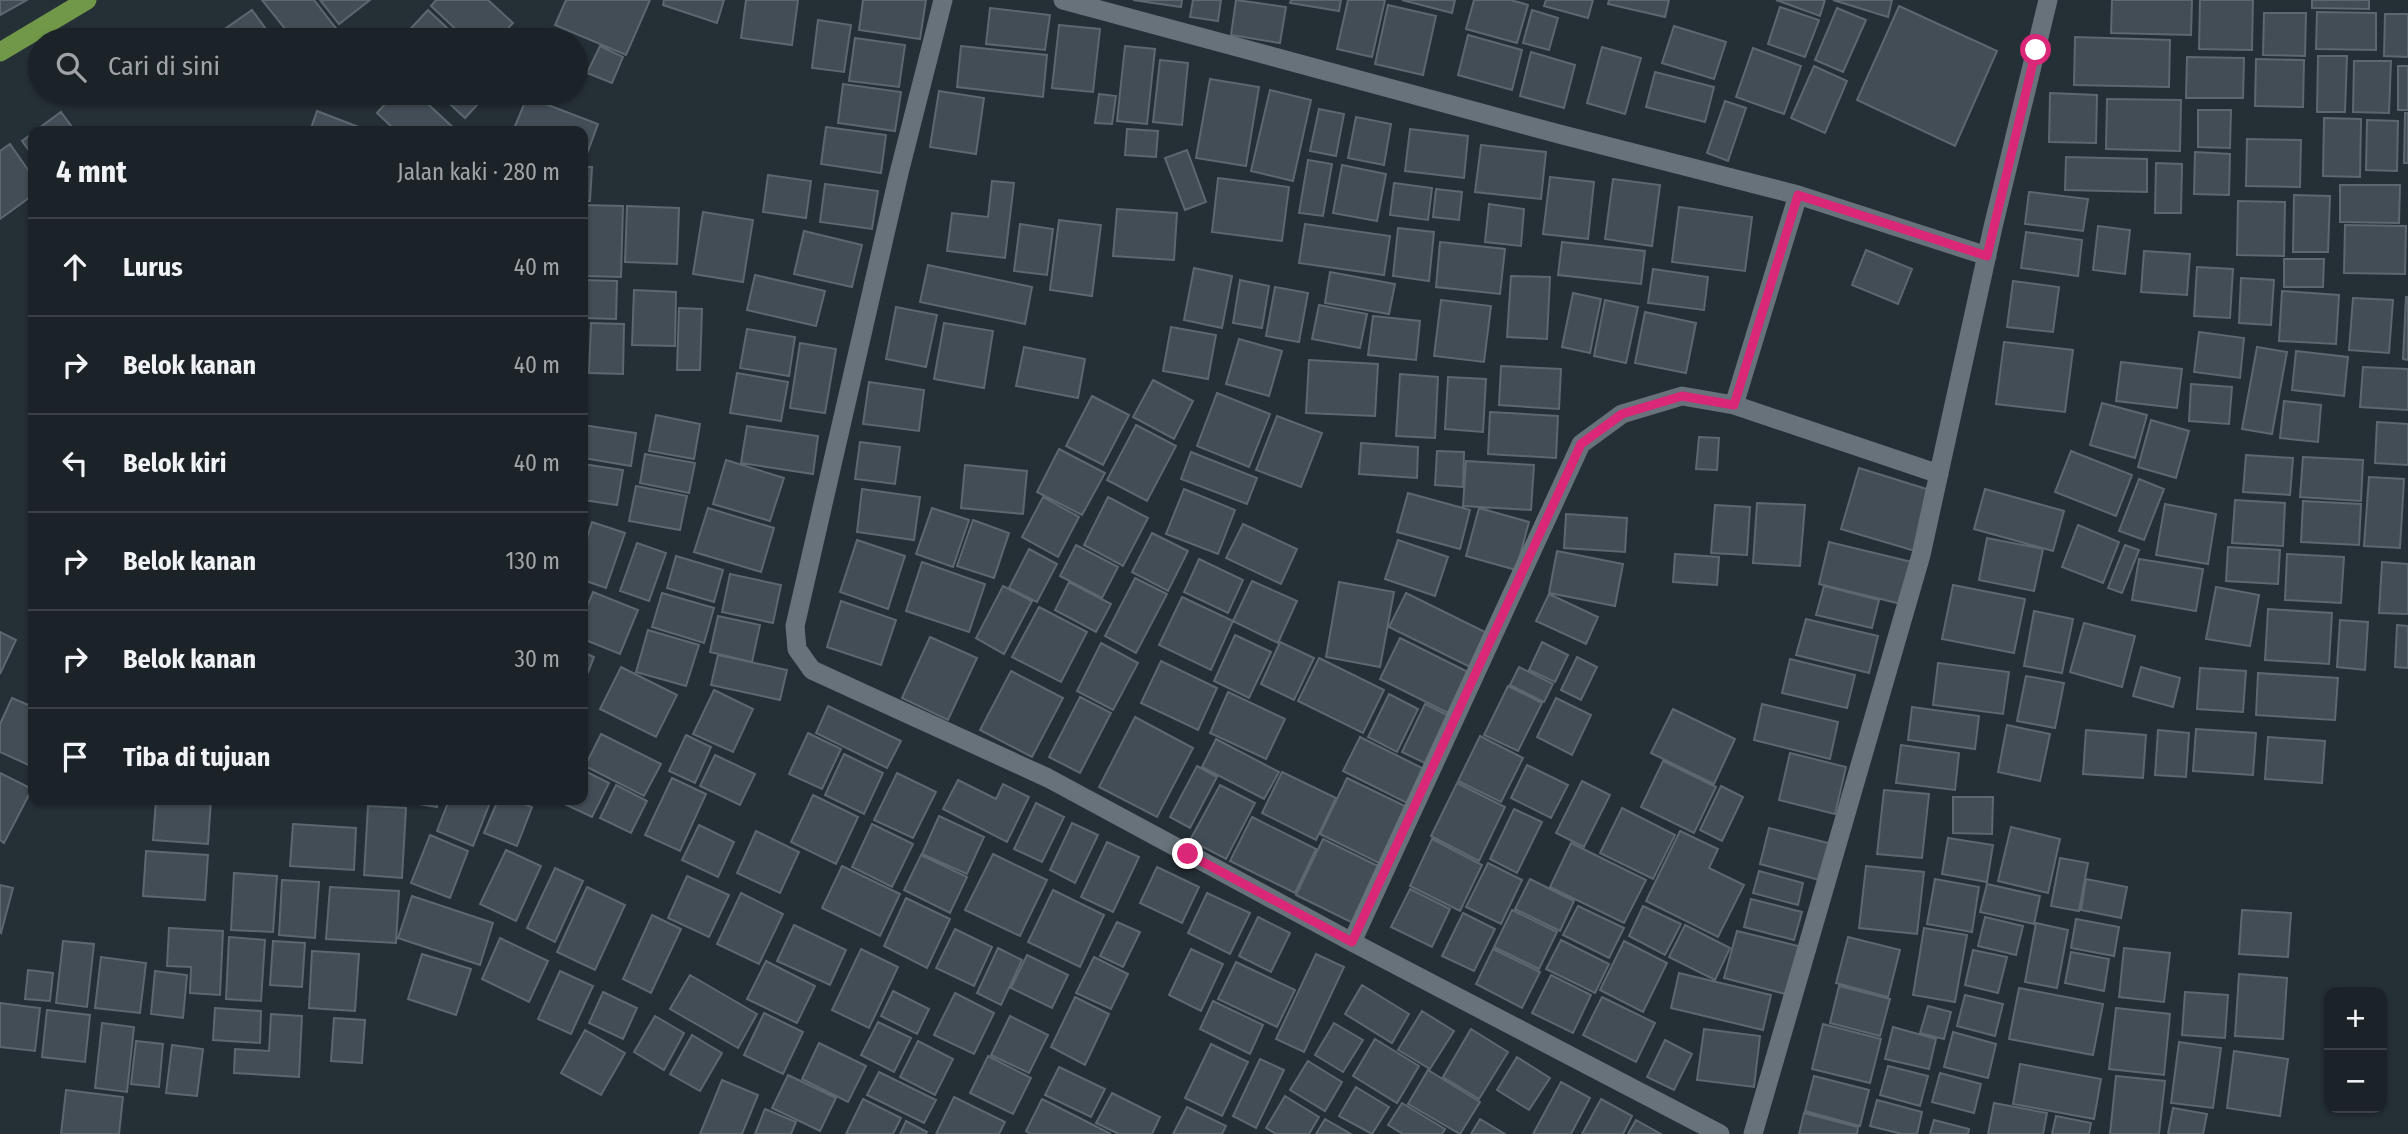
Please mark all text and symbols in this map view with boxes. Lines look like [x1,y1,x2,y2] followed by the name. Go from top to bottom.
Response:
[28,28,588,105] search box
[2020,34,2051,65] route start
[52,48,90,86] icon: search
[108,51,220,82] text: Cari di sini
[56,154,127,190] text: 4 mnt
[397,158,560,186] text: Jalan kaki · 280 m
[56,248,94,286] icon: ahead
[123,252,183,283] text: Lurus
[514,253,560,281] text: 40 m
[56,346,94,384] icon: right
[123,350,256,381] text: Belok kanan
[514,351,560,379] text: 40 m
[56,444,94,482] icon: left
[123,448,226,479] text: Belok kiri
[514,449,560,477] text: 40 m
[56,542,94,580] icon: right
[123,546,256,577] text: Belok kanan
[506,547,560,575] text: 130 m
[56,640,94,678] icon: right
[123,644,256,675] text: Belok kanan
[515,645,560,673] text: 30 m
[56,738,94,776] icon: arrive
[123,742,270,773] text: Tiba di tujuan
[1172,838,1203,869] route end
[2324,987,2387,1113] map controls
[2324,987,2387,1050] button: +
[2324,1050,2387,1113] button: −

